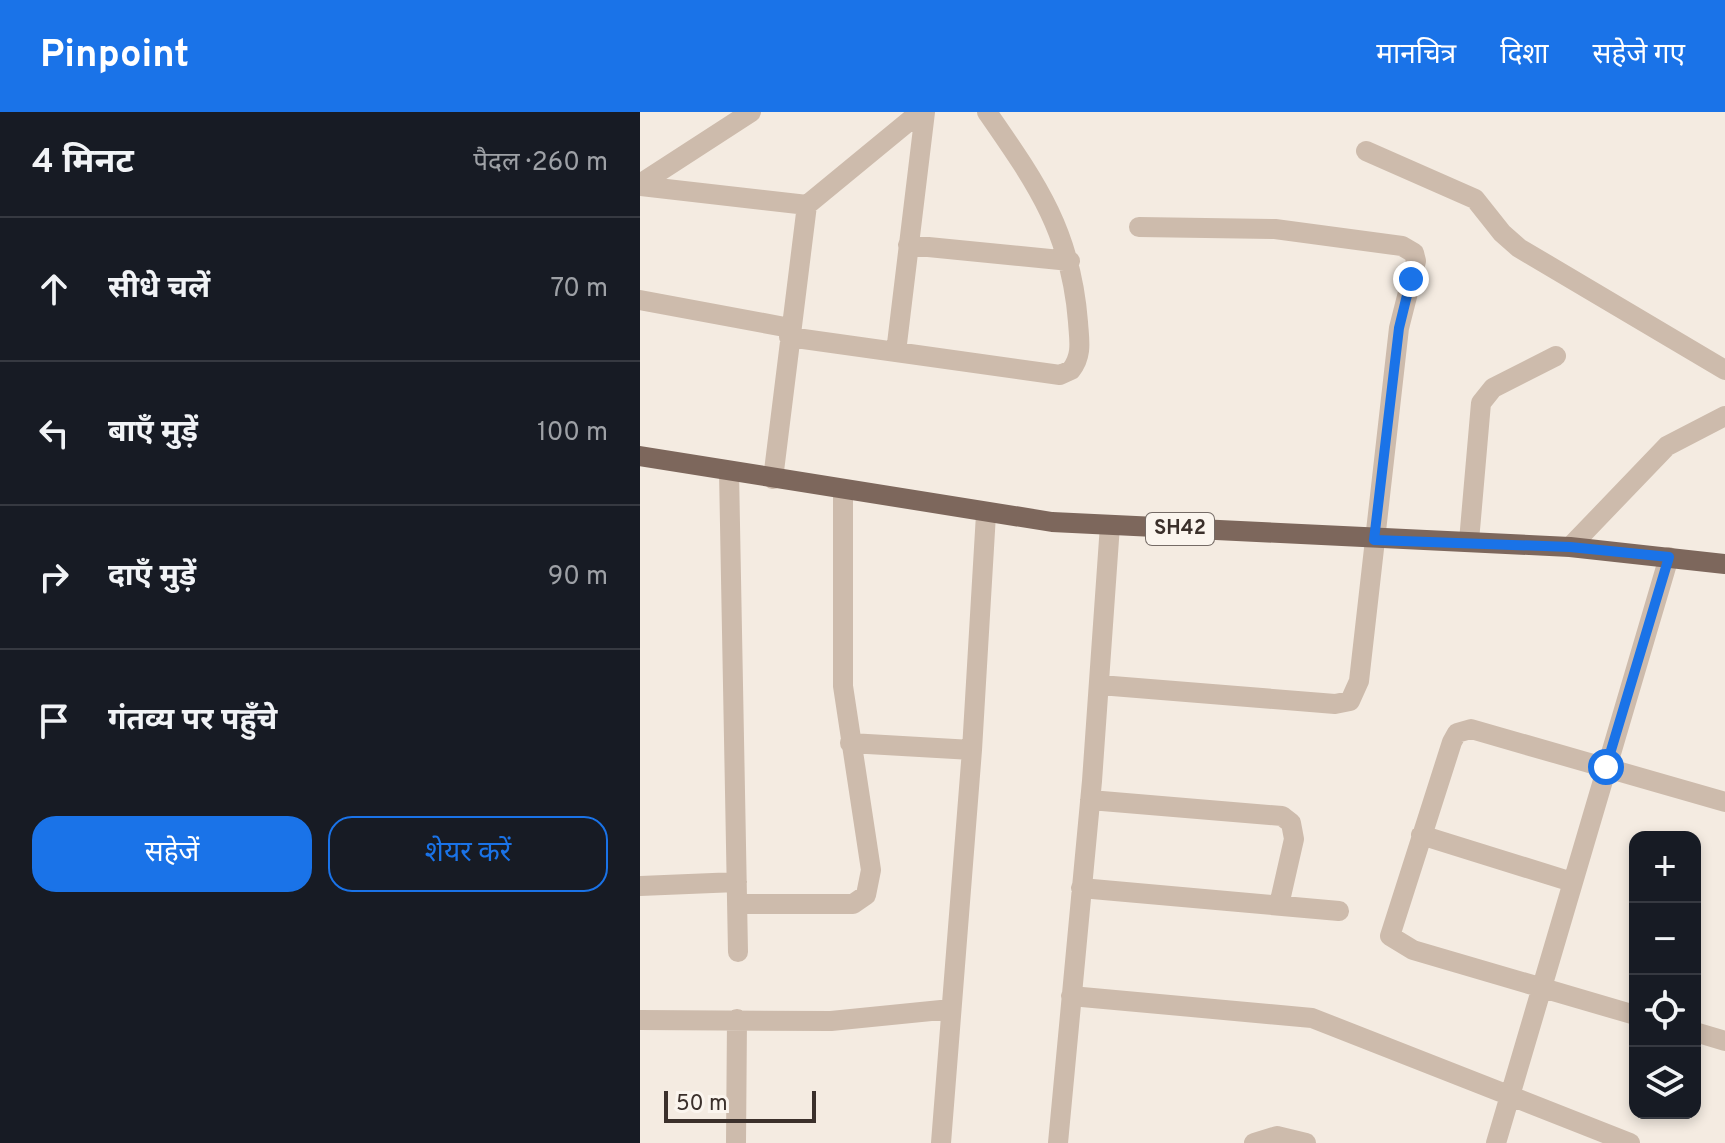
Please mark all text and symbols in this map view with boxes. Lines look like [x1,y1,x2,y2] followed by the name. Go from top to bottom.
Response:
[40,32,189,81] text: Pinpoint
[1376,38,1456,74] text: मानचित्र
[1500,38,1549,74] text: दिशा
[1593,38,1685,74] text: सहेजे गए
[32,142,134,185] text: 4 मिनट
[473,147,608,180] text: पैदल · 260 m
[1393,261,1429,297] route end
[32,267,76,311] icon: ahead
[108,271,210,308] text: सीधे चलें
[550,273,608,306] text: 70 m
[32,411,76,455] icon: left
[108,415,198,452] text: बाएँ मुड़ें
[537,417,608,450] text: 100 m
[1146,513,1214,545] road number: SH42
[32,555,76,599] icon: right
[108,559,196,596] text: दाएँ मुड़ें
[548,561,608,594] text: 90 m
[32,699,76,743] icon: arrive
[108,703,277,740] text: गंतव्य पर पहुँचे
[1588,749,1624,785] route start
[32,816,312,892] button: सहेजें
[328,816,608,892] button: शेयर करें
[1629,831,1701,1119] map controls
[1629,831,1701,903] button: +
[1629,903,1701,975] button: −
[1629,975,1701,1047] button: locate
[1629,1047,1701,1119] button: layers
[664,1087,816,1123] scale bar
[676,1091,728,1118] text: 50 m

